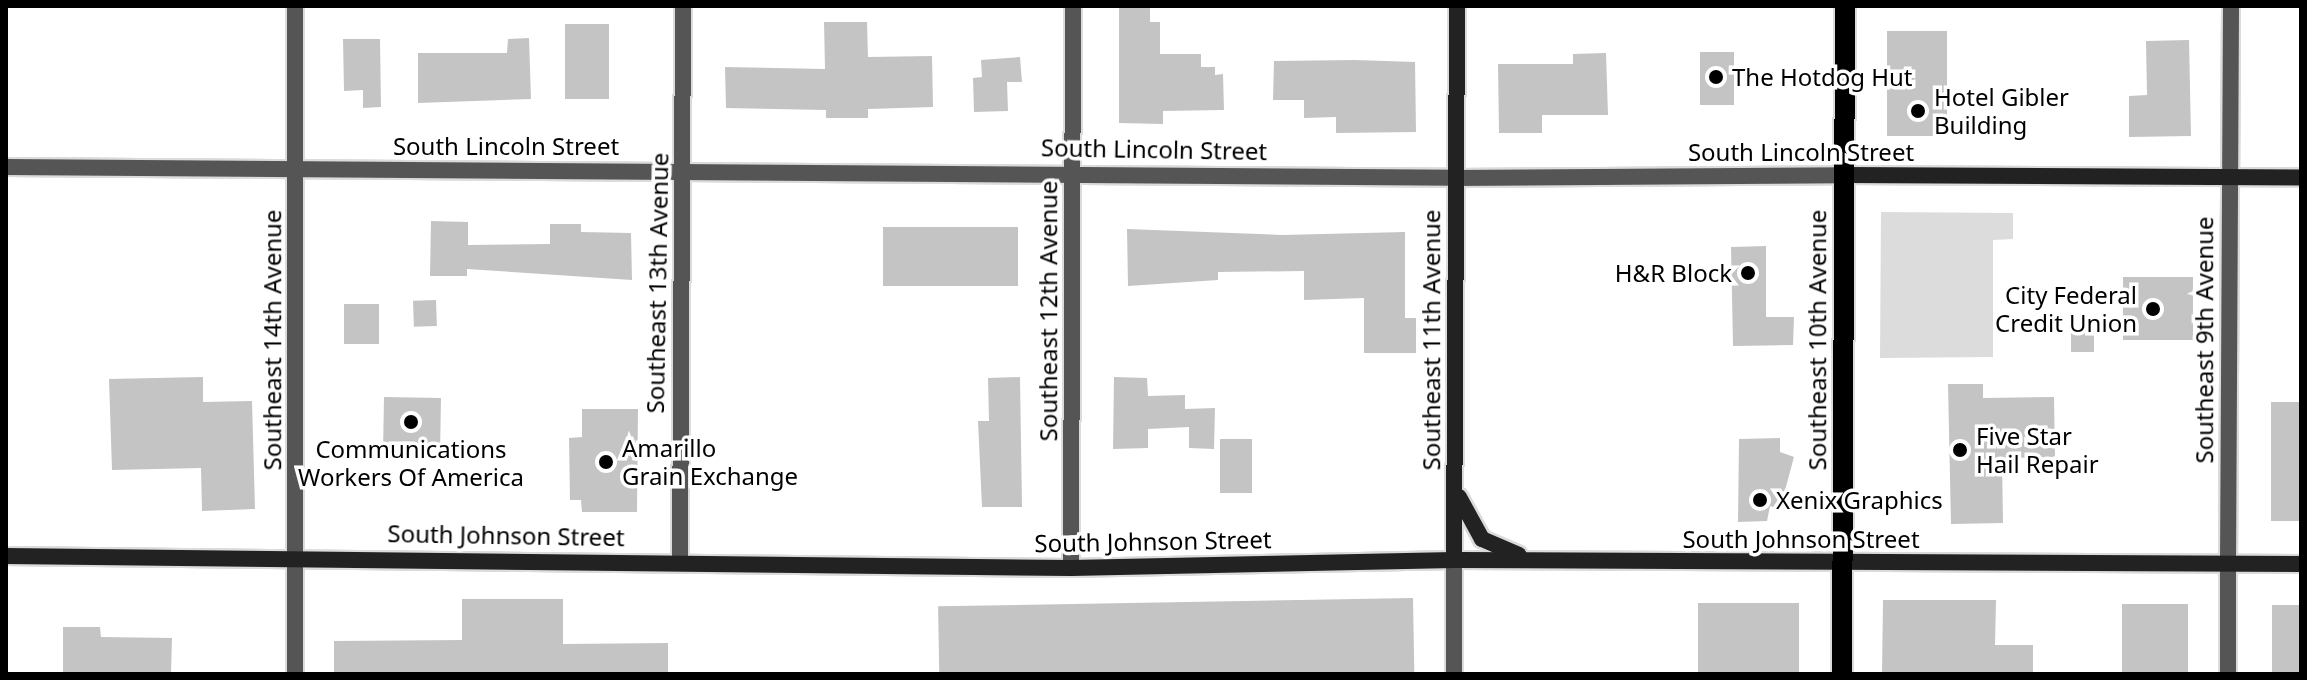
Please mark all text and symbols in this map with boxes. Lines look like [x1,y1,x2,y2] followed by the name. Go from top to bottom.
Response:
[1732,63,1912,91] place label: The Hotdog Hut
[1707,68,1725,86] marker: The Hotdog Hut
[1934,83,2069,139] place label: Hotel Gibler Building
[1909,102,1927,120] marker: Hotel Gibler Building
[393,132,619,160] street label: South Lincoln Street
[1041,133,1267,165] street label: South Lincoln Street
[1688,138,1914,166] street label: South Lincoln Street
[640,152,674,414] street label: Southeast 13th Avenue
[1034,181,1062,441] street label: Southeast 12th Avenue
[258,210,286,470] street label: Southeast 14th Avenue
[1417,210,1445,470] street label: Southeast 11th Avenue
[1803,210,1831,470] street label: Southeast 10th Avenue
[2190,216,2218,464] street label: Southeast 9th Avenue
[1615,259,1732,287] place label: H&R Block
[1739,264,1757,282] marker: H&R Block
[1995,281,2137,337] place label: City Federal Credit Union
[2144,300,2162,318] marker: City Federal Credit Union
[402,413,420,431] marker: Communications Workers Of America
[1976,422,2099,478] place label: Five Star Hail Repair
[622,434,798,490] place label: Amarillo Grain Exchange
[298,435,524,491] place label: Communications Workers Of America
[1951,441,1969,459] marker: Five Star Hail Repair
[597,453,615,471] marker: Amarillo Grain Exchange
[1776,486,1943,514] place label: Xenix Graphics
[1751,491,1769,509] marker: Xenix Graphics
[387,519,625,551] street label: South Johnson Street
[1034,525,1272,557] street label: South Johnson Street
[1682,525,1920,553] street label: South Johnson Street

